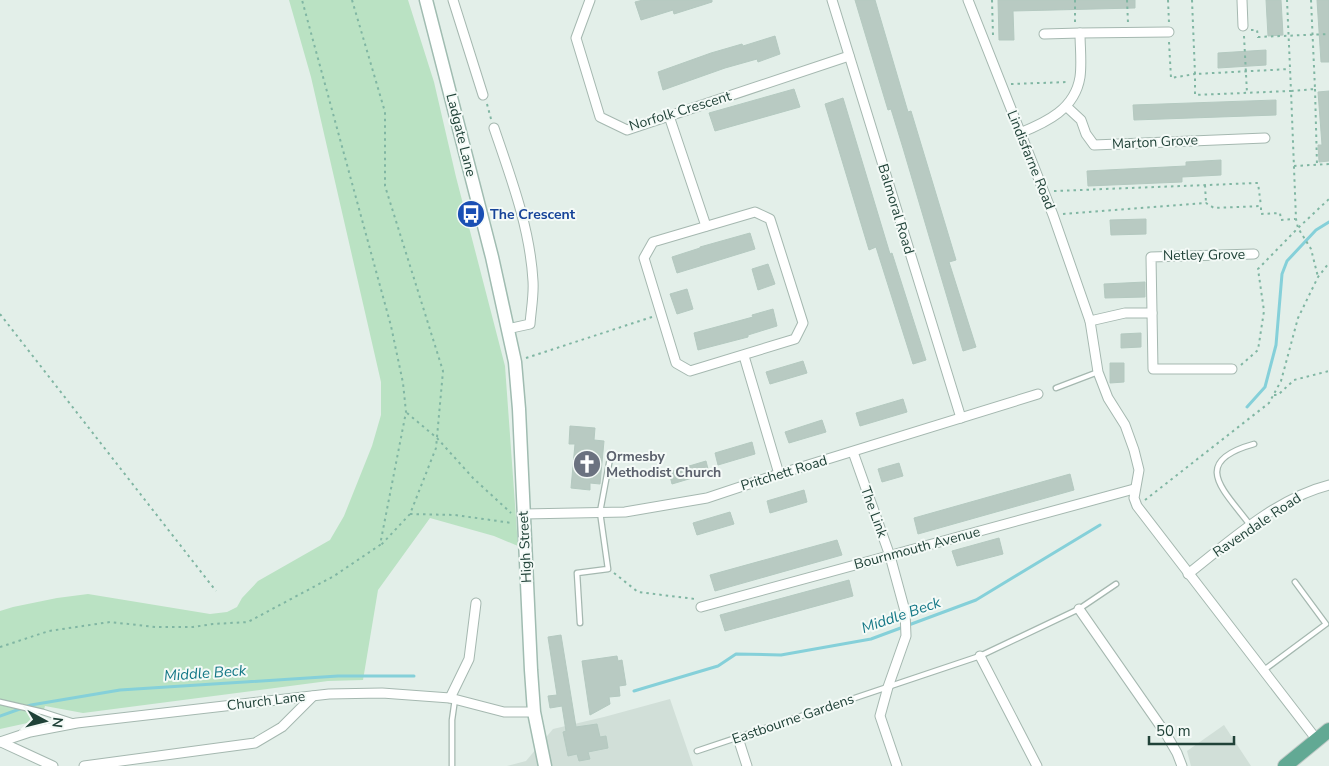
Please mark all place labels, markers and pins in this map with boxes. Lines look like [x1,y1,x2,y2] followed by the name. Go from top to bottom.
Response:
[456,199,486,229] bus stop icon: The Crescent
[490,205,576,224] place label: The Crescent
[606,447,721,482] place label: Ormesby Methodist Church
[572,449,602,479] church icon: Ormesby Methodist Church

